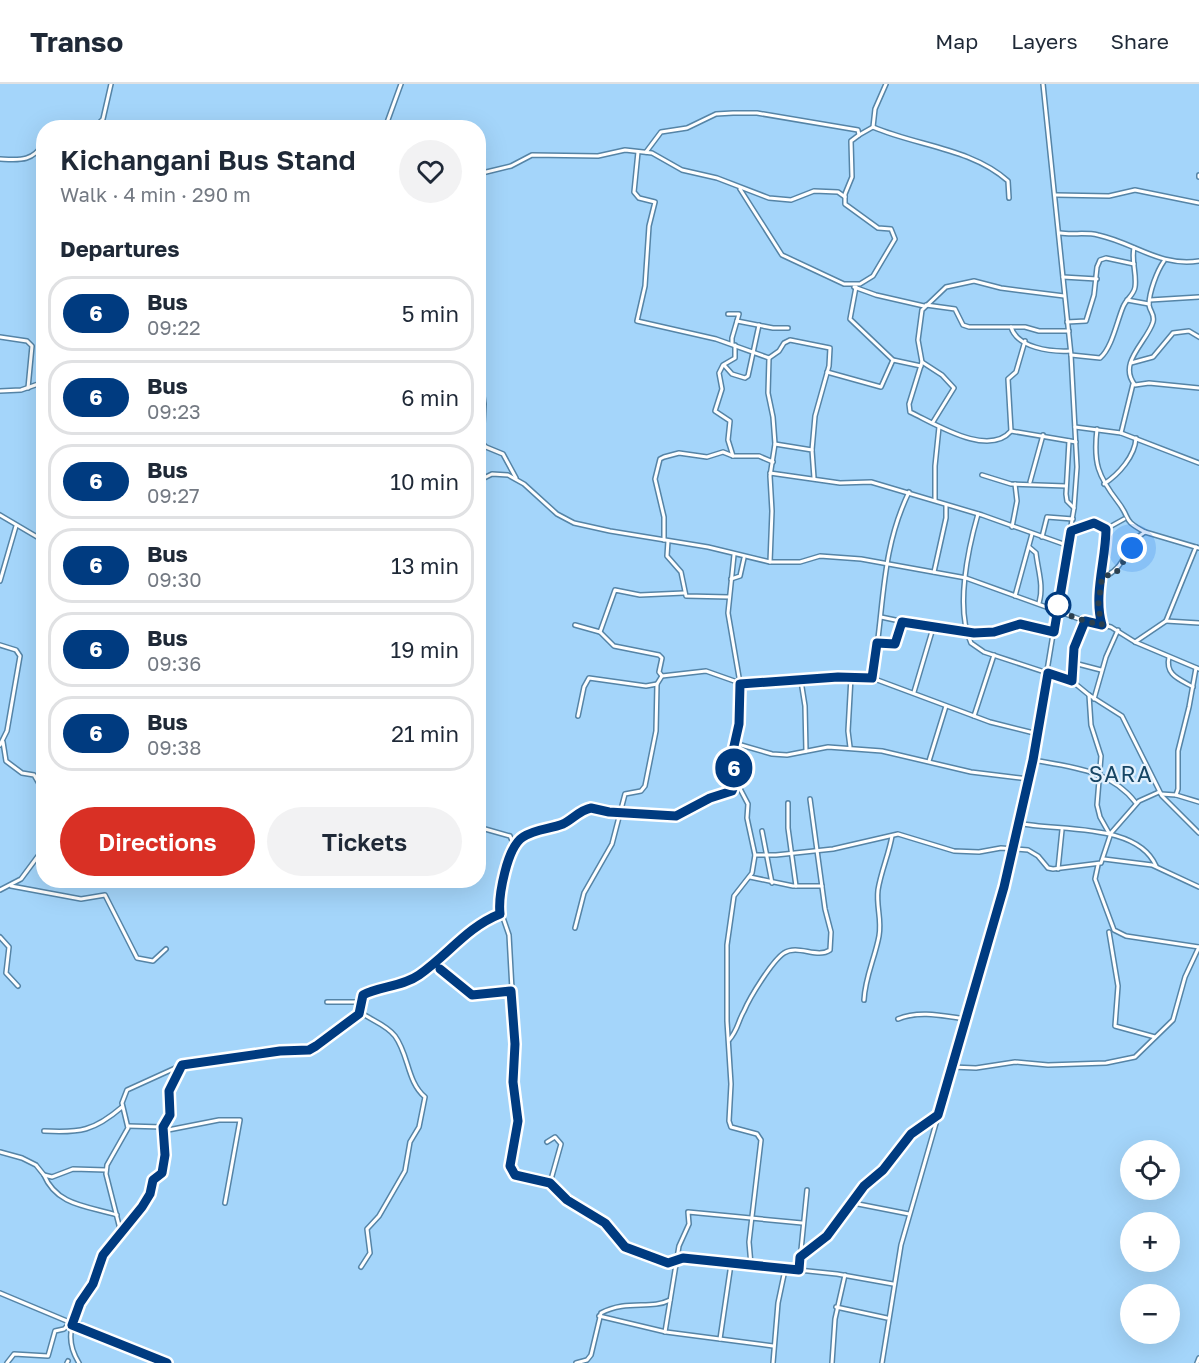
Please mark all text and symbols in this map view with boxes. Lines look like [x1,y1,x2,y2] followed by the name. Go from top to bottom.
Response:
[30,25,123,58] text: Transo
[935,28,978,54] text: Map
[1011,28,1078,54] text: Layers
[1111,28,1169,54] text: Share
[399,140,462,203] button: heart
[60,143,356,176] text: Kichangani Bus Stand
[60,182,251,206] text: Walk · 4 min · 290 m
[60,235,179,262] text: Departures
[147,288,188,315] text: Bus
[89,300,103,326] text: 6
[402,300,459,327] text: 5 min
[147,315,201,339] text: 09:22
[147,372,188,399] text: Bus
[89,384,103,410] text: 6
[401,384,459,411] text: 6 min
[147,399,201,423] text: 09:23
[147,456,188,483] text: Bus
[89,468,103,494] text: 6
[390,468,459,495] text: 10 min
[147,483,200,507] text: 09:27
[1117,533,1147,563] your location
[147,540,188,567] text: Bus
[89,552,103,578] text: 6
[391,552,459,579] text: 13 min
[147,567,202,591] text: 09:30
[1045,592,1071,618] unlabelled marker
[147,624,188,651] text: Bus
[89,636,103,662] text: 6
[391,636,459,663] text: 19 min
[147,651,201,675] text: 09:36
[147,708,188,735] text: Bus
[89,720,103,746] text: 6
[391,720,459,747] text: 21 min
[147,735,201,759] text: 09:38
[714,748,754,788] line badge: 6
[727,755,741,781] text: 6
[1089,760,1153,787] district label: SARA
[60,807,255,876] button: Directions
[267,807,462,876] button: Tickets
[1120,1140,1180,1344] map controls
[1120,1140,1180,1200] button: locate
[1120,1212,1180,1272] button: +
[1120,1284,1180,1344] button: −

